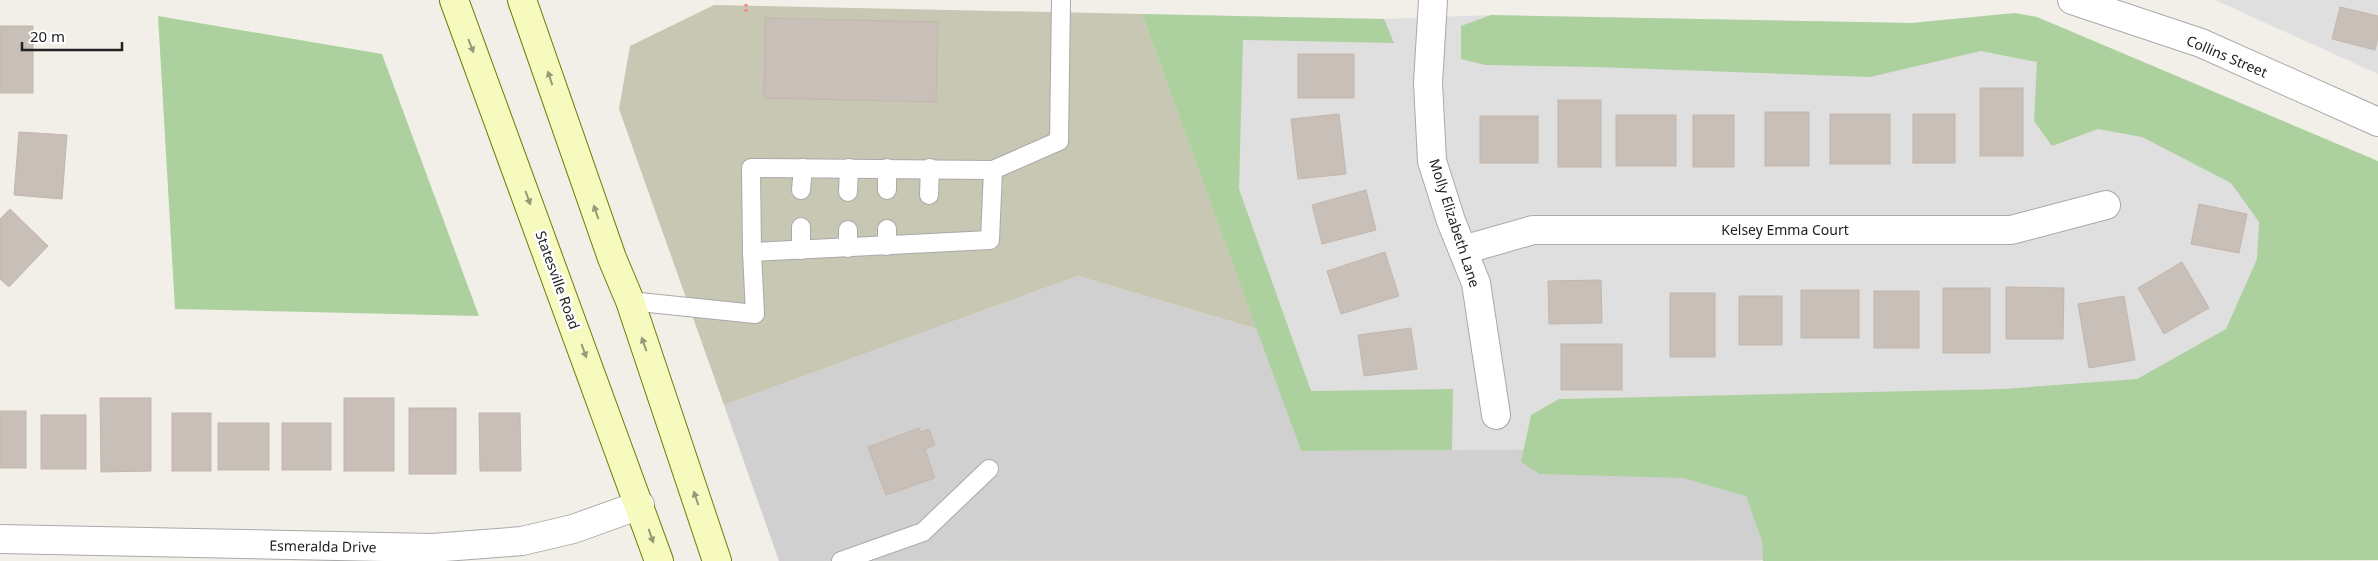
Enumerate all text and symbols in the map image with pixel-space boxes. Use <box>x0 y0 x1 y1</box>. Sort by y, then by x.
scale bar <box>22 20 122 52</box>
text: 20 m <box>30 26 65 46</box>
street label: Collins Street <box>2184 30 2270 82</box>
one-way arrow <box>468 38 475 53</box>
one-way arrow <box>546 70 553 85</box>
street label: Molly Elizabeth Lane <box>1425 156 1485 290</box>
one-way arrow <box>524 191 532 205</box>
one-way arrow <box>592 204 600 219</box>
street label: Kelsey Emma Court <box>1721 220 1849 239</box>
street label: Statesville Road <box>531 228 585 332</box>
one-way arrow <box>640 336 648 351</box>
one-way arrow <box>580 343 588 358</box>
one-way arrow <box>692 490 700 505</box>
one-way arrow <box>647 529 655 544</box>
street label: Esmeralda Drive <box>269 536 377 556</box>

